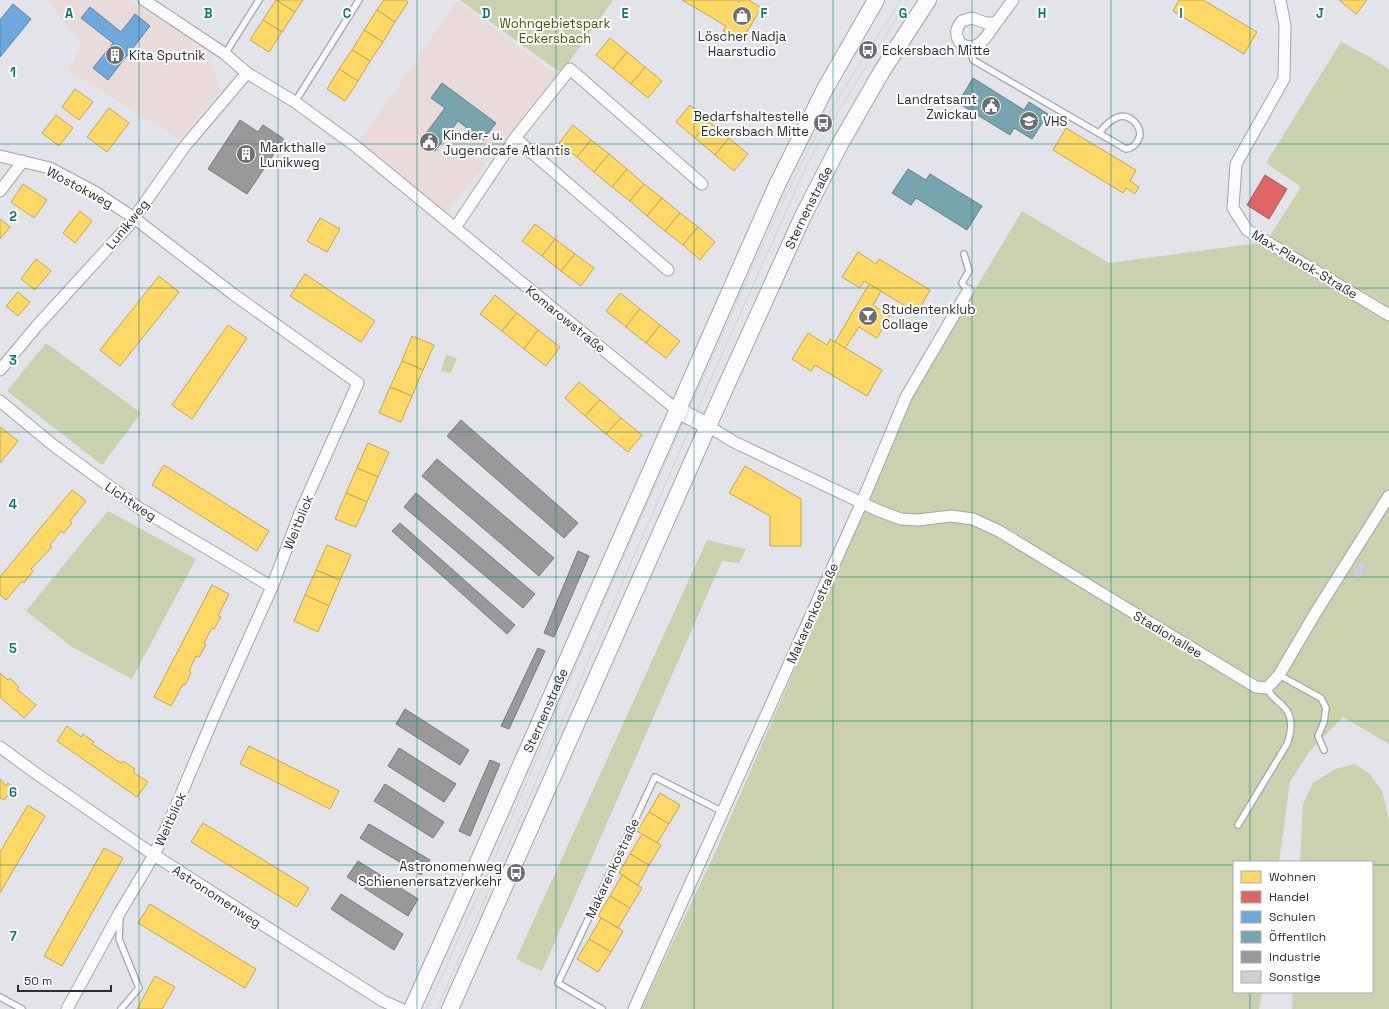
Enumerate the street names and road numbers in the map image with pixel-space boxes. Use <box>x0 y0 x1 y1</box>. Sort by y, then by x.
street label: Wostokweg <box>44 163 116 212</box>
street label: Sternenstraße <box>781 163 836 252</box>
street label: Lunikweg <box>102 196 153 253</box>
street label: Max-Planck-Straße <box>1249 226 1361 303</box>
street label: Komarowstraße <box>522 282 609 357</box>
street label: Lichtweg <box>102 478 160 525</box>
street label: Weitblick <box>280 492 317 552</box>
street label: Makarenkostraße <box>783 560 842 666</box>
street label: Stadionallee <box>1130 607 1206 662</box>
street label: Sternenstraße <box>519 666 572 755</box>
street label: Weitblick <box>151 789 190 849</box>
street label: Makarenkostraße <box>582 815 643 921</box>
street label: Astronomenweg <box>169 861 264 932</box>

